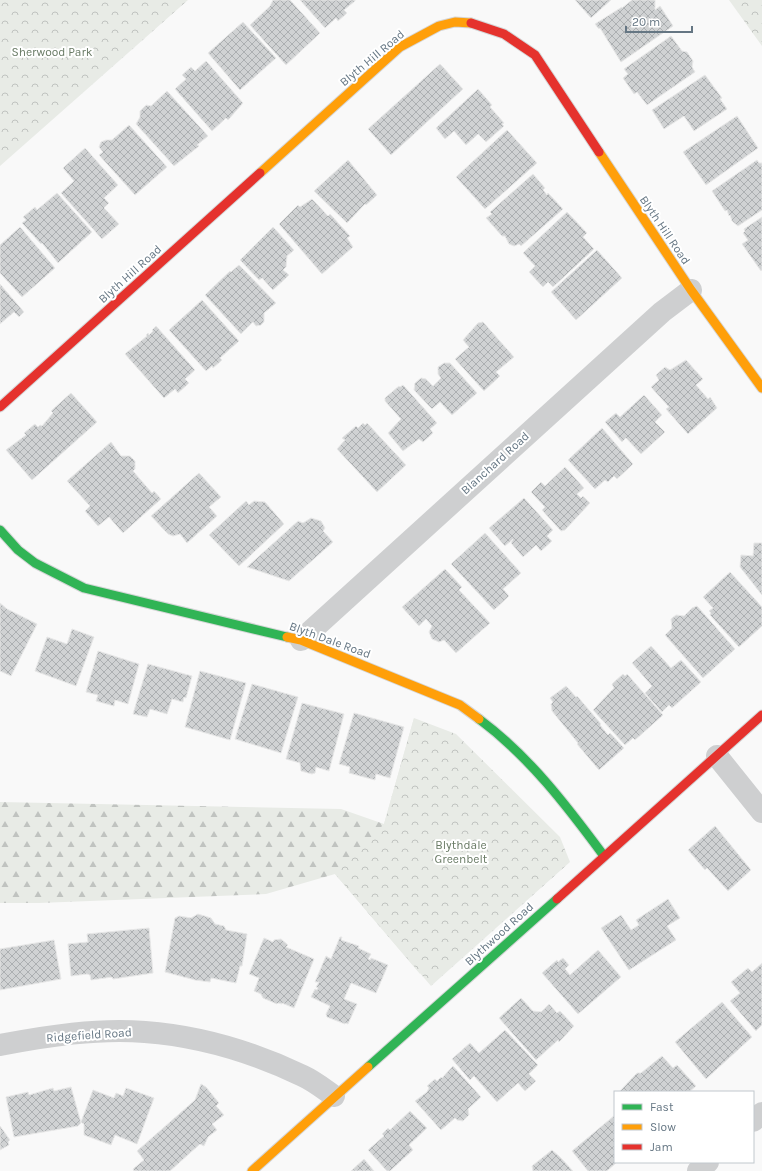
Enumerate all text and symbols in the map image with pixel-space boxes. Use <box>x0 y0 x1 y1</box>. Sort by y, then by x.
scale bar <box>626 8 692 34</box>
text: 20 m <box>632 15 660 29</box>
street label: Blyth Hill Road <box>337 27 407 89</box>
park label: Sherwood Park <box>11 45 93 59</box>
street label: Blyth Hill Road <box>637 193 693 267</box>
street label: Blyth Hill Road <box>96 242 164 306</box>
street label: Blanchard Road <box>458 429 532 497</box>
street label: Blyth Dale Road <box>287 619 373 661</box>
park label: Blythdale Greenbelt <box>435 838 488 866</box>
street label: Blythwood Road <box>462 900 536 968</box>
street label: Ridgefield Road <box>46 1025 132 1045</box>
legend <box>614 1091 754 1163</box>
text: Fast <box>650 1100 674 1114</box>
text: Slow <box>650 1120 676 1134</box>
text: Jam <box>650 1140 673 1154</box>

